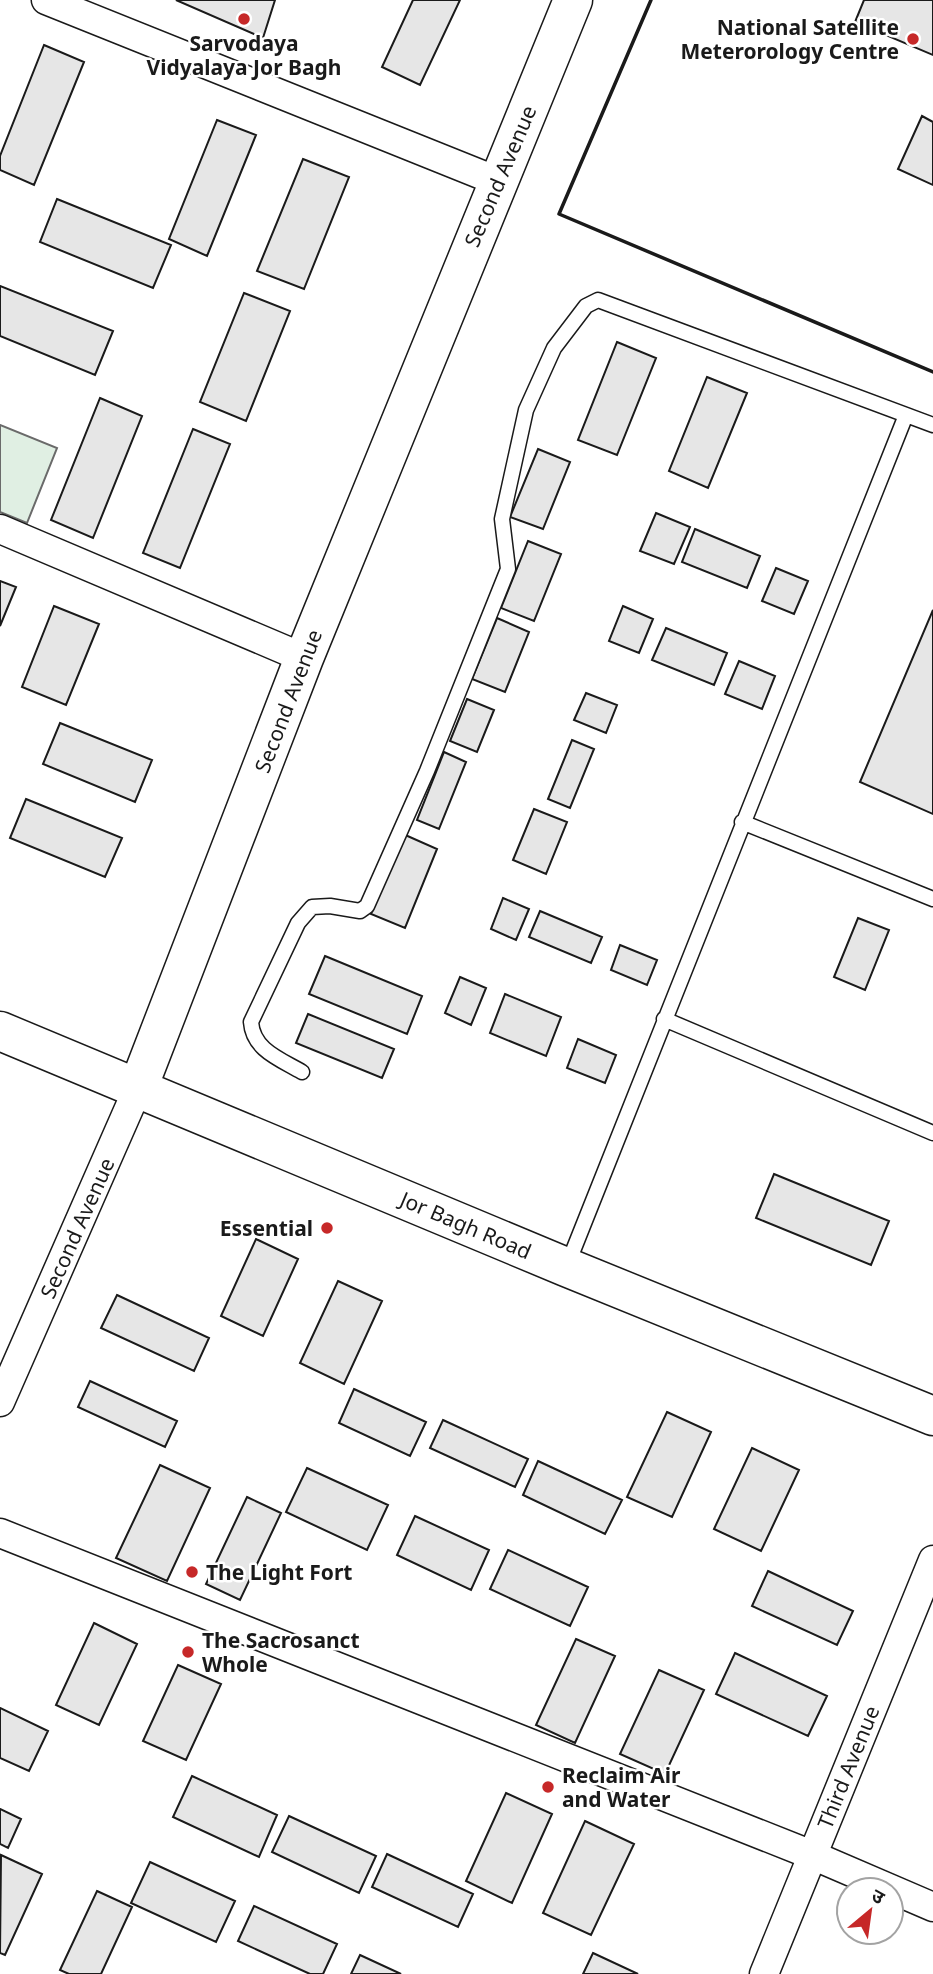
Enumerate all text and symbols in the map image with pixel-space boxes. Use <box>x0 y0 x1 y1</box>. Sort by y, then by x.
marker: Sarvodaya Vidyalaya Jor Bagh <box>236 11 252 27</box>
place label: National Satellite Meterorology Centre <box>680 13 899 65</box>
place label: Sarvodaya Vidyalaya Jor Bagh <box>146 29 342 81</box>
marker: National Satellite Meterorology Centre <box>905 31 921 47</box>
street label: Second Avenue <box>458 101 542 251</box>
street label: Second Avenue <box>248 625 328 777</box>
street label: Second Avenue <box>33 1153 121 1303</box>
street label: Jor Bagh Road <box>394 1184 536 1265</box>
place label: Essential <box>220 1214 313 1242</box>
marker: Essential <box>319 1220 335 1236</box>
place label: The Light Fort <box>206 1558 352 1586</box>
marker: The Light Fort <box>184 1564 200 1580</box>
place label: The Sacrosanct Whole <box>202 1626 360 1678</box>
marker: The Sacrosanct Whole <box>180 1644 196 1660</box>
street label: Third Avenue <box>811 1701 885 1833</box>
place label: Reclaim Air and Water <box>562 1761 681 1813</box>
marker: Reclaim Air and Water <box>540 1779 556 1795</box>
north arrow <box>835 1876 905 1946</box>
text: उ <box>867 1882 890 1911</box>

